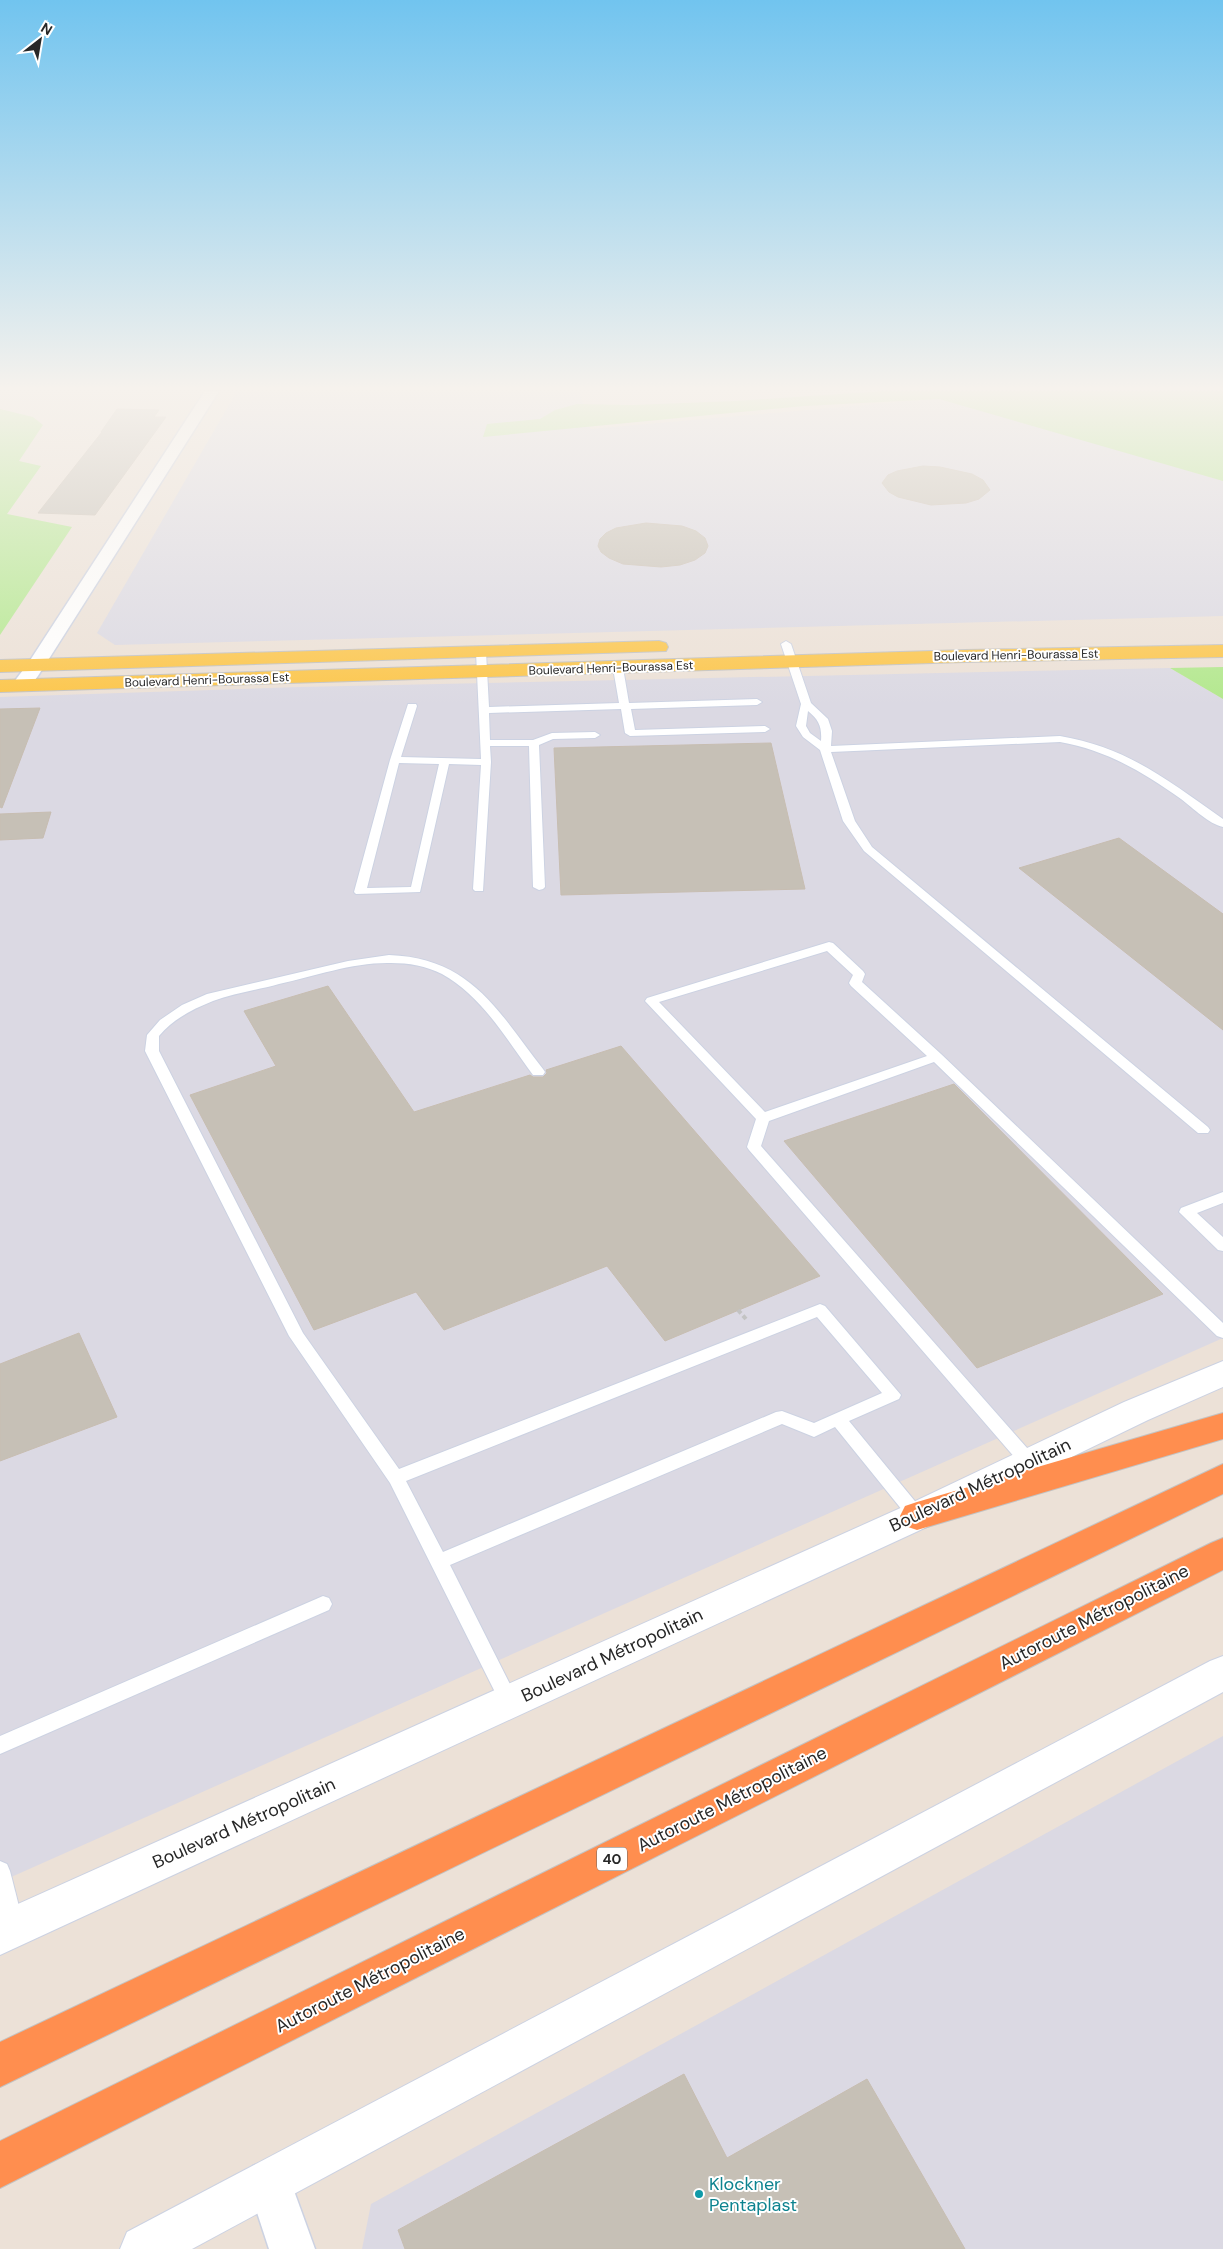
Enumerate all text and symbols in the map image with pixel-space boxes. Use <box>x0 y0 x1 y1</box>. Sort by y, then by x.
north arrow <box>15 15 65 65</box>
text: N <box>38 19 56 39</box>
street label: Boulevard Henri-Bourassa Est <box>933 646 1099 664</box>
street label: Boulevard Henri-Bourassa Est <box>528 657 694 679</box>
street label: Boulevard Henri-Bourassa Est <box>124 669 290 691</box>
street label: Boulevard Métropolitain <box>885 1432 1075 1538</box>
street label: Autoroute Métropolitaine <box>995 1559 1193 1675</box>
street label: Boulevard Métropolitain <box>517 1602 707 1708</box>
street label: Autoroute Métropolitaine <box>633 1741 831 1857</box>
street label: Boulevard Métropolitain <box>149 1772 339 1874</box>
road number: 40 <box>597 1848 627 1870</box>
street label: Autoroute Métropolitaine <box>271 1922 469 2038</box>
place label: Klockner Pentaplast <box>709 2172 797 2217</box>
marker: Klockner Pentaplast <box>693 2188 705 2200</box>

